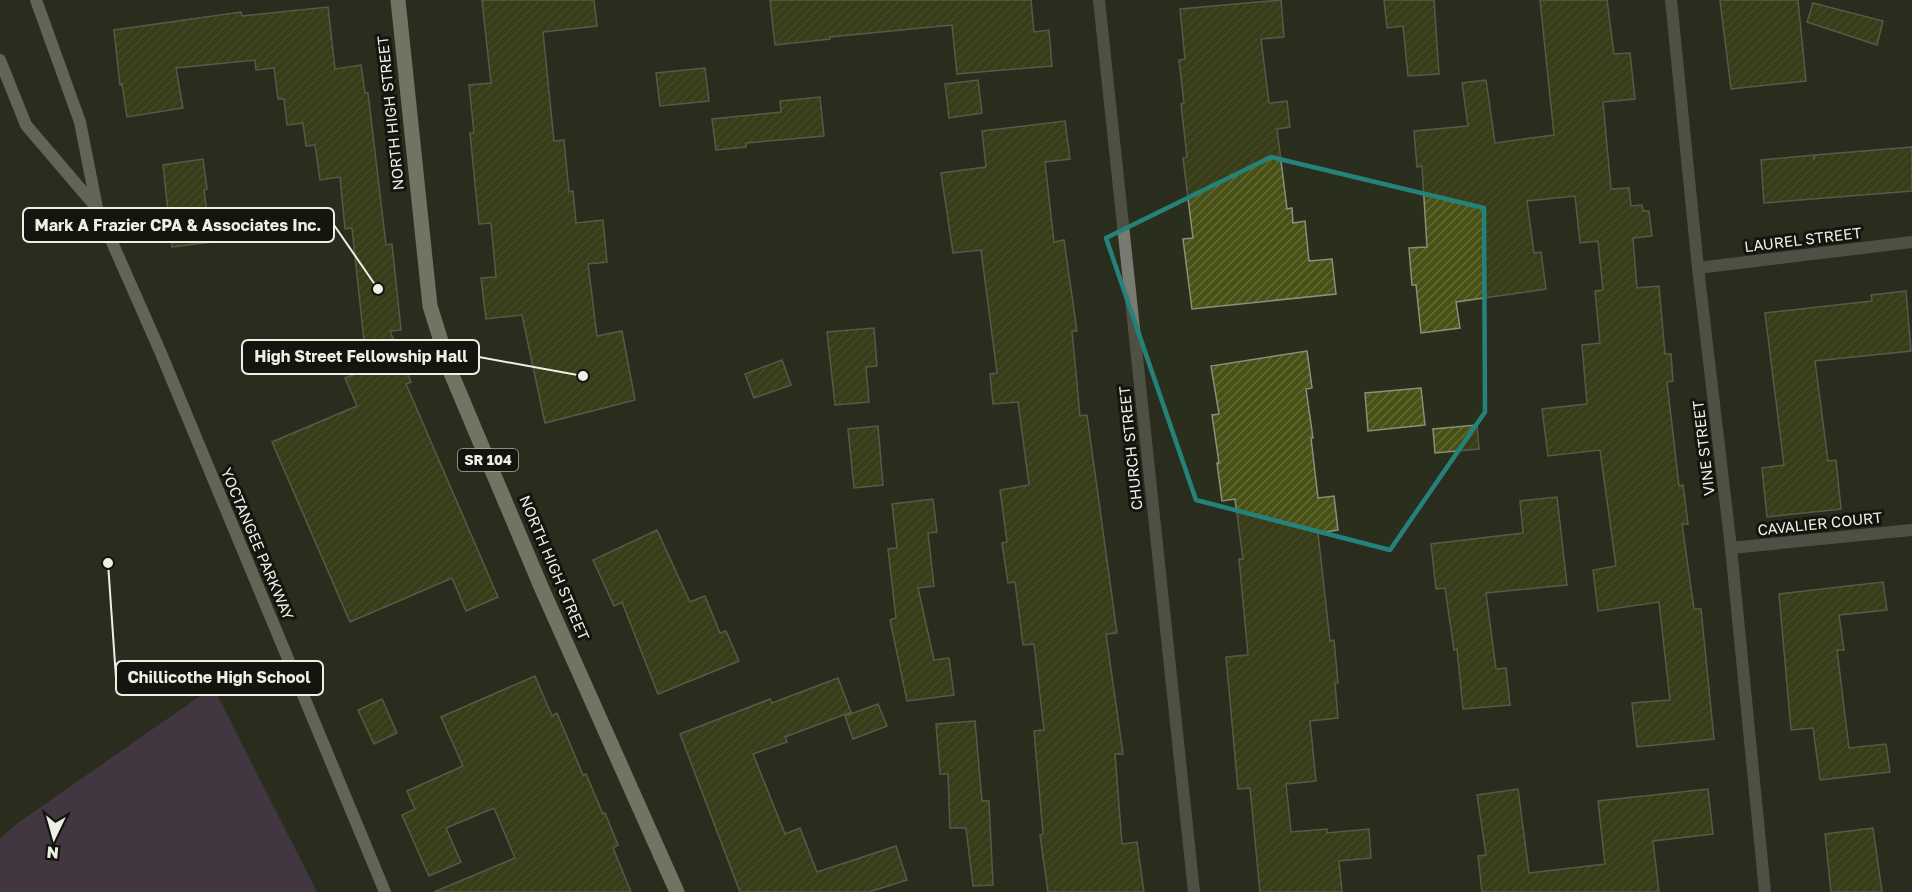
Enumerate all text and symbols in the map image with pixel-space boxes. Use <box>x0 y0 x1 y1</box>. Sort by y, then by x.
street label: NORTH HIGH STREET <box>373 35 407 191</box>
callout: Mark A Frazier CPA & Associates Inc. <box>23 208 334 242</box>
text: Mark A Frazier CPA & Associates Inc. <box>35 215 321 235</box>
street label: LAUREL STREET <box>1743 223 1862 255</box>
callout: High Street Fellowship Hall <box>242 340 479 374</box>
text: High Street Fellowship Hall <box>254 346 468 366</box>
street label: CHURCH STREET <box>1115 385 1145 511</box>
street label: VINE STREET <box>1688 399 1718 497</box>
road number: SR 104 <box>458 449 518 471</box>
street label: YOCTANGEE PARKWAY <box>218 465 298 623</box>
street label: NORTH HIGH STREET <box>516 493 594 643</box>
street label: CAVALIER COURT <box>1757 508 1883 539</box>
callout: Chillicothe High School <box>116 661 323 695</box>
text: Chillicothe High School <box>128 667 311 687</box>
north arrow <box>24 808 84 868</box>
text: N <box>46 842 60 863</box>

